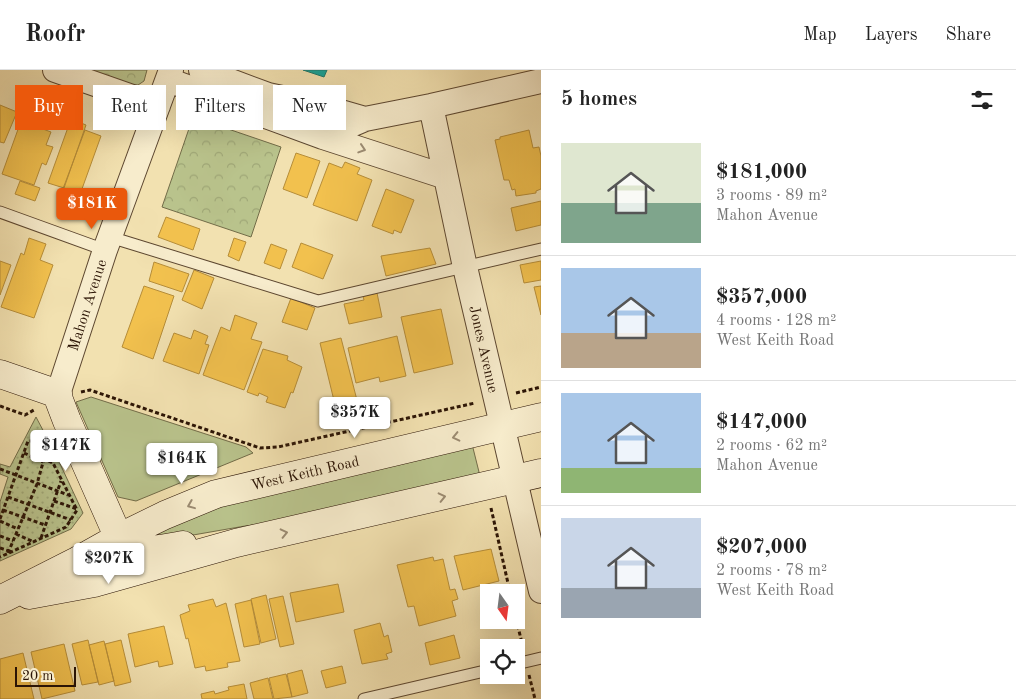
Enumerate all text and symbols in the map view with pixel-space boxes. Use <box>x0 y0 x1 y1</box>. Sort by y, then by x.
text: Roofr <box>25 23 86 47</box>
text: Map <box>803 26 837 44</box>
text: Layers <box>865 26 917 44</box>
text: Share <box>945 26 991 44</box>
chip: Buy <box>15 85 83 130</box>
chip: Rent <box>93 85 166 130</box>
chip: Filters <box>176 85 263 130</box>
chip: New <box>273 85 346 130</box>
icon: filters <box>968 86 996 114</box>
text: 5 homes <box>561 89 637 110</box>
one-way arrow <box>357 144 366 154</box>
text: $181,000 <box>716 162 807 183</box>
icon: home <box>601 163 661 223</box>
pin: $181K <box>57 188 127 230</box>
text: 3 rooms · 89 m² <box>716 188 827 204</box>
text: $181K <box>67 196 117 212</box>
text: Mahon Avenue <box>716 208 818 224</box>
street label: Mahon Avenue <box>67 258 110 353</box>
text: $357,000 <box>716 287 807 308</box>
icon: home <box>601 288 661 348</box>
street label: Jones Avenue <box>465 304 500 394</box>
text: 4 rooms · 128 m² <box>716 313 836 329</box>
text: West Keith Road <box>716 333 834 349</box>
pin: $357K <box>320 396 390 439</box>
text: $357K <box>330 405 380 421</box>
text: $147,000 <box>716 412 807 433</box>
icon: home <box>601 413 661 473</box>
pin: $147K <box>31 430 101 472</box>
one-way arrow <box>451 431 460 442</box>
text: $147K <box>41 438 91 454</box>
text: 2 rooms · 62 m² <box>716 438 827 454</box>
pin: $164K <box>147 442 217 485</box>
text: $164K <box>157 451 207 467</box>
street label: West Keith Road <box>250 455 361 494</box>
text: Mahon Avenue <box>716 458 818 474</box>
one-way arrow <box>438 492 447 503</box>
one-way arrow <box>187 499 195 509</box>
one-way arrow <box>279 528 288 539</box>
text: $207,000 <box>716 537 807 558</box>
icon: home <box>601 538 661 598</box>
pin: $207K <box>74 542 144 585</box>
text: $207K <box>84 551 134 567</box>
text: 2 rooms · 78 m² <box>716 563 827 579</box>
text: West Keith Road <box>716 583 834 599</box>
north arrow <box>480 584 525 629</box>
map controls <box>480 584 525 684</box>
button: locate <box>480 639 525 684</box>
scale bar <box>15 664 76 687</box>
text: 20 m <box>22 669 53 683</box>

